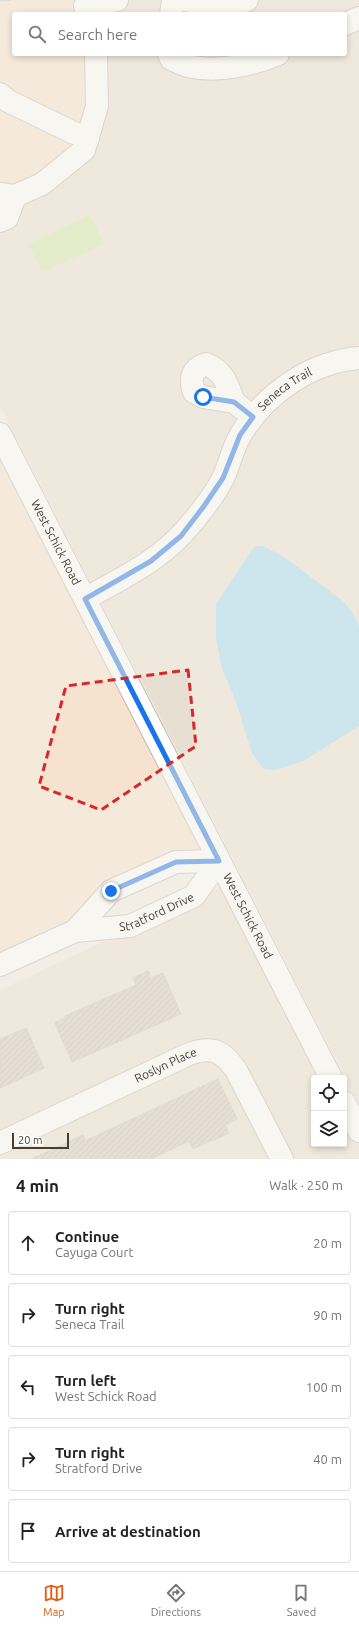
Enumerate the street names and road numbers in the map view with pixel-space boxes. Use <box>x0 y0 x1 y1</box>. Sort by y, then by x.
street label: Seneca Trail <box>255 365 314 413</box>
street label: West Schick Road <box>29 498 83 587</box>
street label: West Schick Road <box>221 871 275 961</box>
street label: Stratford Drive <box>118 890 196 933</box>
street label: Roslyn Place <box>132 1045 198 1085</box>

